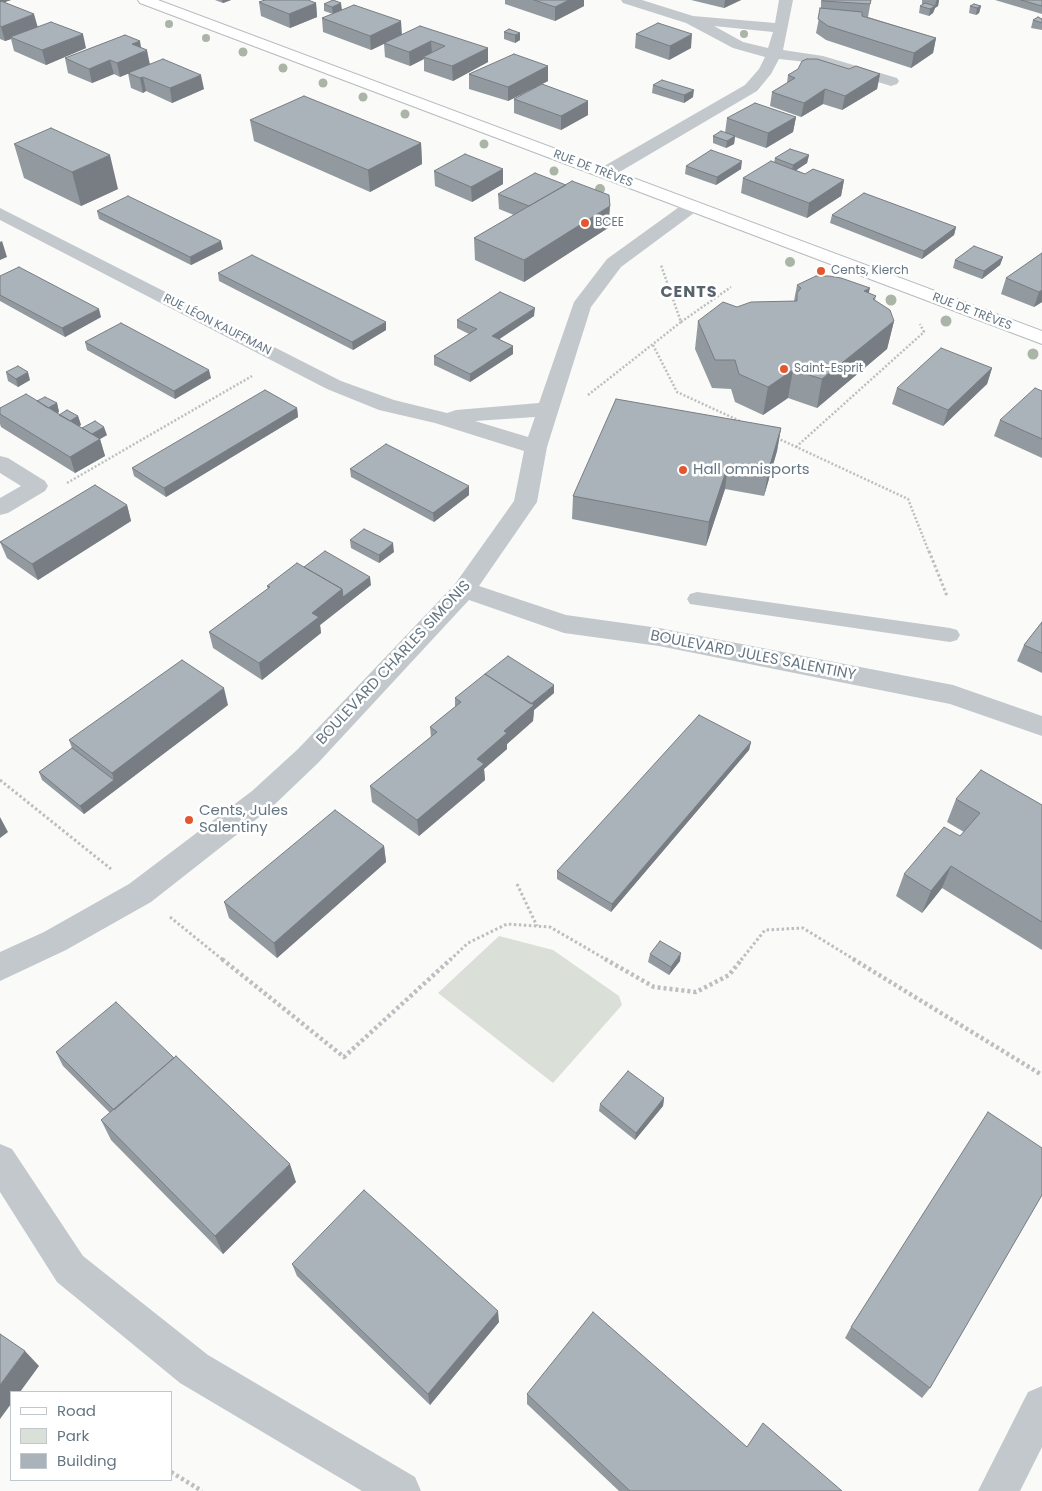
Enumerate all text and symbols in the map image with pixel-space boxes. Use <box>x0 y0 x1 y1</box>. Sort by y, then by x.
street label: RUE DE TRÈVES <box>551 147 635 191</box>
place label: BCEE <box>595 216 624 230</box>
marker: BCEE <box>579 217 591 229</box>
place label: Cents, Kierch <box>831 264 909 278</box>
marker: Cents, Kierch <box>815 265 827 277</box>
district label: CENTS <box>660 283 718 303</box>
street label: RUE DE TRÈVES <box>930 290 1014 334</box>
street label: RUE LÉON KAUFFMAN <box>160 291 274 359</box>
place label: Saint-Esprit <box>794 362 863 376</box>
marker: Saint-Esprit <box>778 363 790 375</box>
place label: Hall omnisports <box>693 461 810 479</box>
marker: Hall omnisports <box>677 464 689 476</box>
street label: BOULEVARD CHARLES SIMONIS <box>313 577 475 749</box>
street label: BOULEVARD JULES SALENTINY <box>649 627 857 685</box>
place label: Cents, Jules Salentiny <box>199 802 288 837</box>
marker: Cents, Jules Salentiny <box>183 814 195 826</box>
legend <box>10 1391 172 1481</box>
text: Road <box>57 1400 96 1421</box>
text: Park <box>57 1425 89 1446</box>
text: Building <box>57 1450 117 1471</box>

